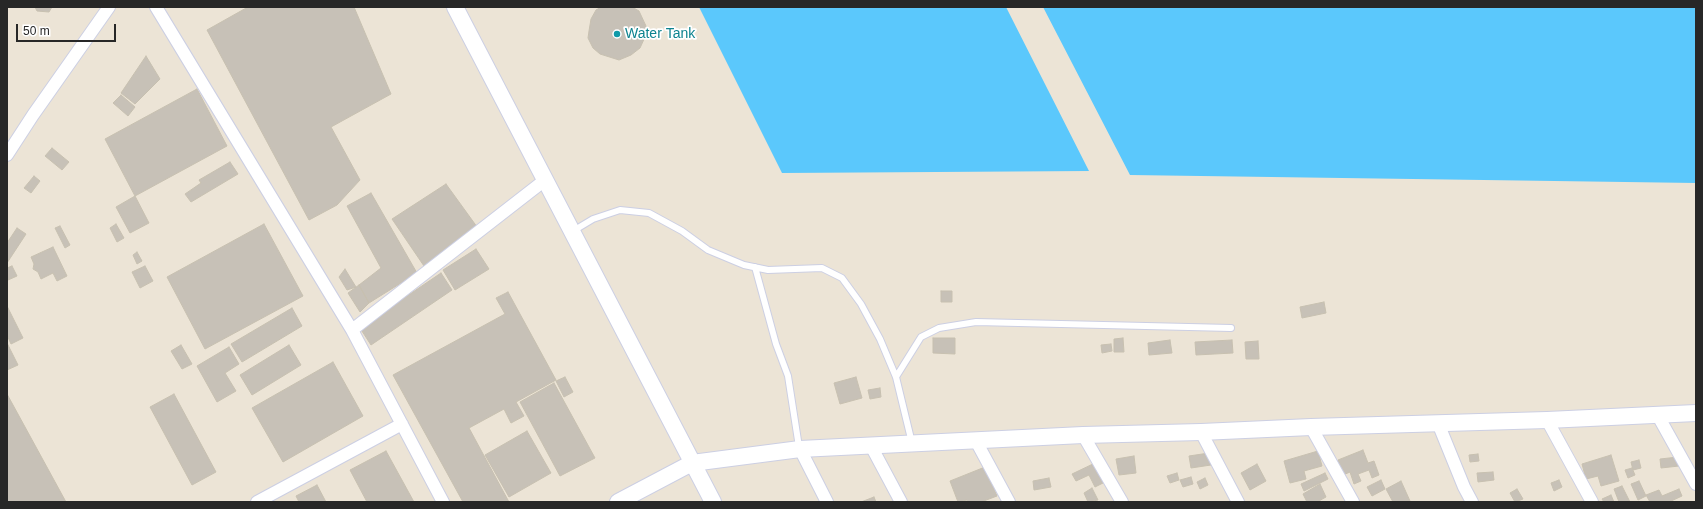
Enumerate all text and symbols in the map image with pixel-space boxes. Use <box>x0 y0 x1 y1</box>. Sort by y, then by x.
scale bar <box>18 16 118 42</box>
text: 50 m <box>23 24 50 38</box>
place label: Water Tank <box>625 26 695 42</box>
marker: Water Tank <box>612 29 622 39</box>

